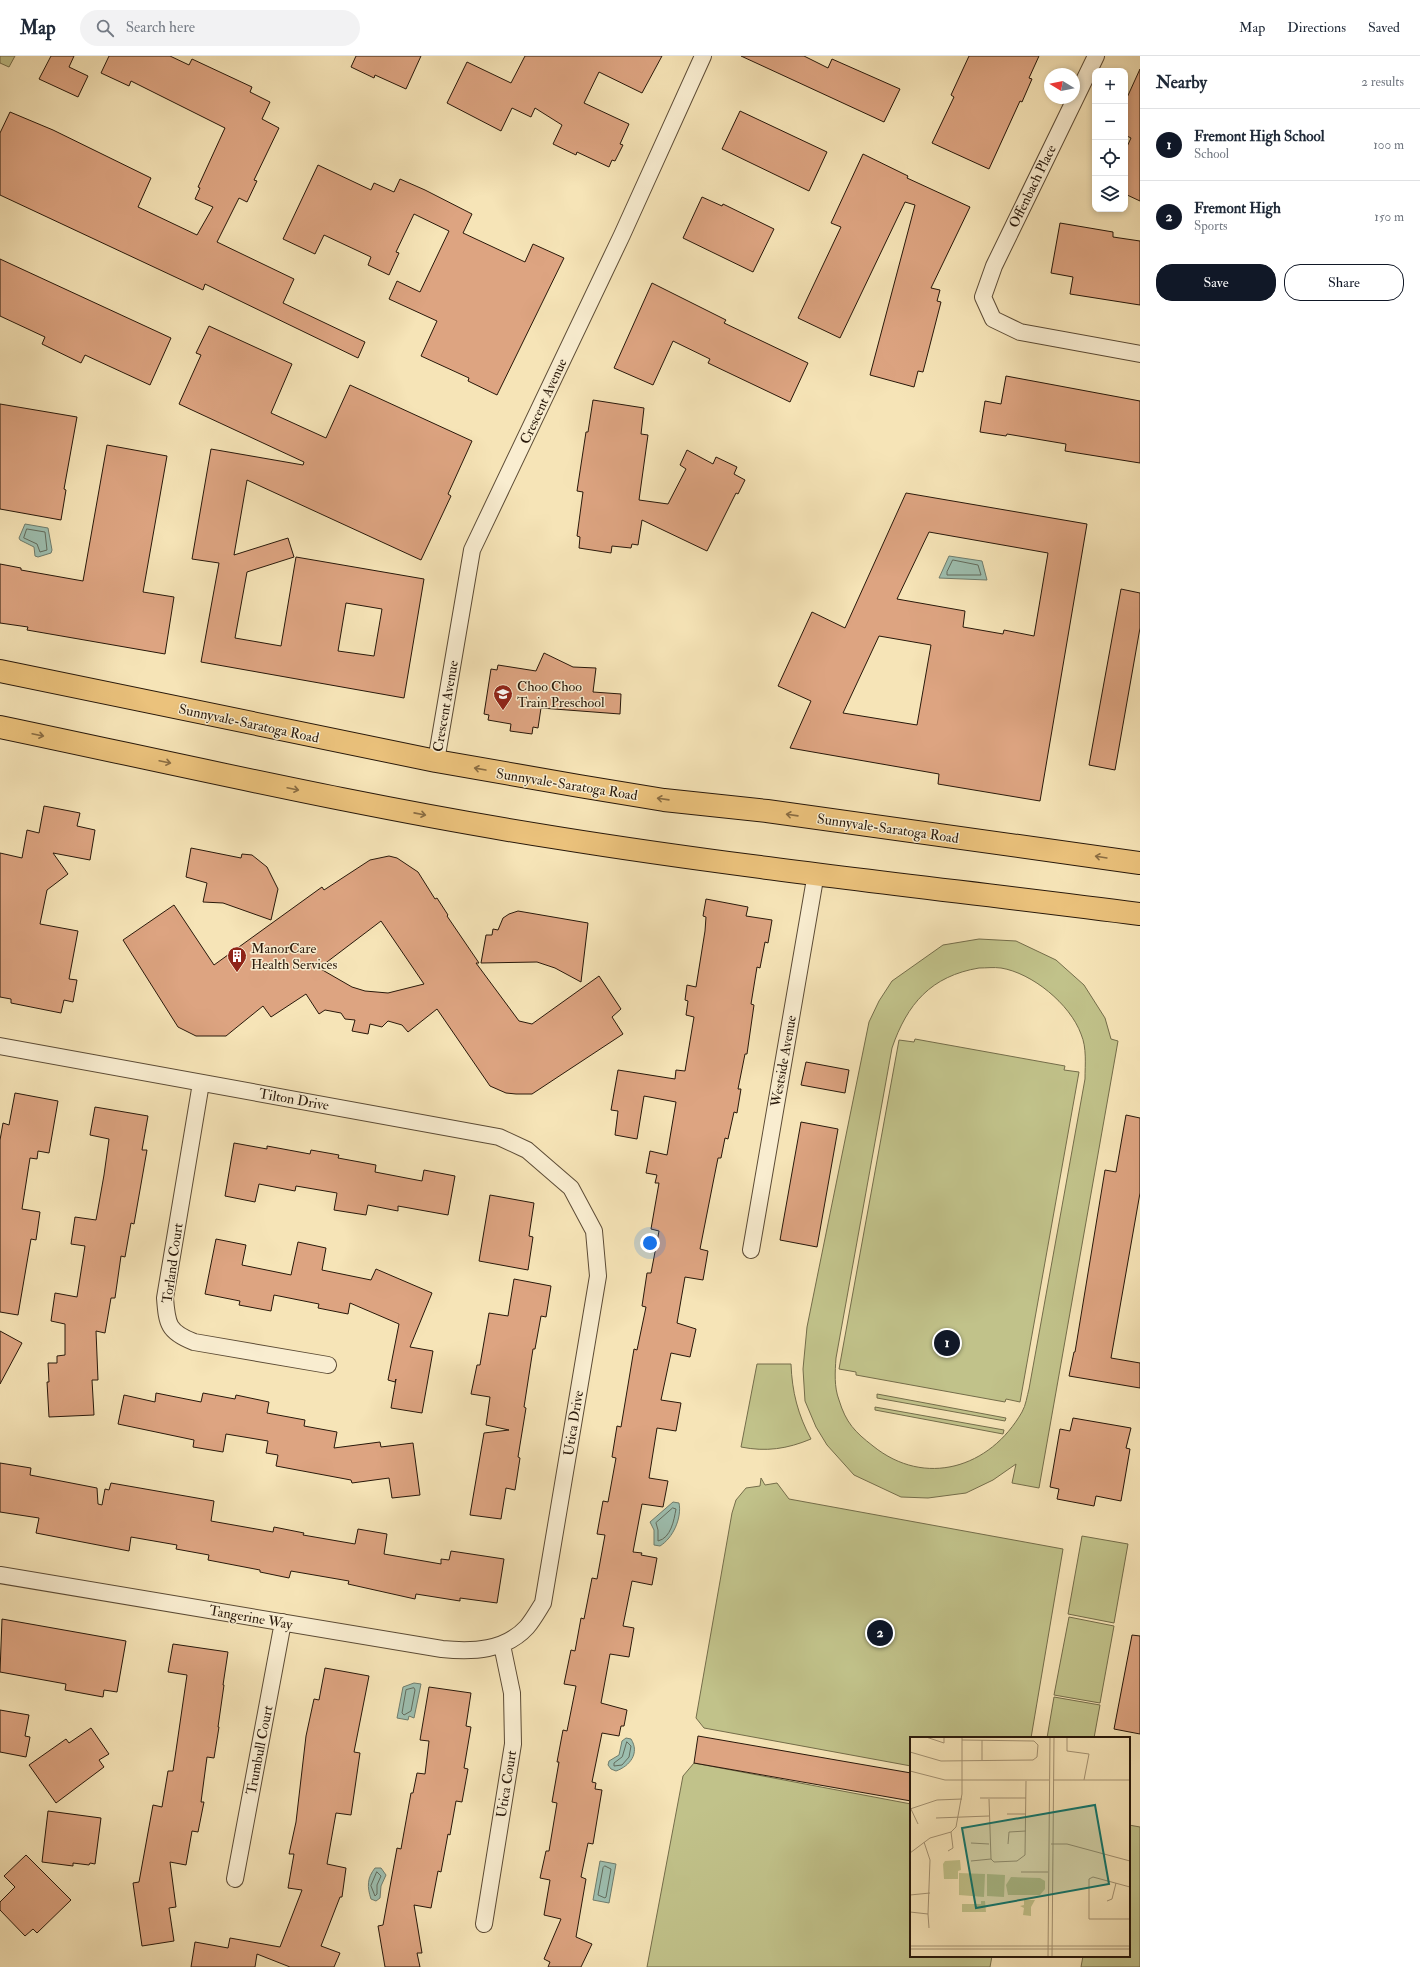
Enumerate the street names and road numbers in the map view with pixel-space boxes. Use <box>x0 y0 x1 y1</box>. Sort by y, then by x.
street label: Offenbach Place <box>1005 142 1060 230</box>
street label: Crescent Avenue <box>516 356 571 447</box>
street label: Crescent Avenue <box>429 659 462 753</box>
street label: Sunnyvale-Saratoga Road <box>177 700 321 748</box>
street label: Sunnyvale-Saratoga Road <box>495 765 639 805</box>
street label: Sunnyvale-Saratoga Road <box>816 810 960 848</box>
street label: Westside Avenue <box>767 1014 800 1109</box>
street label: Tilton Drive <box>258 1085 330 1114</box>
street label: Torland Court <box>158 1221 187 1304</box>
street label: Utica Drive <box>560 1389 587 1457</box>
street label: Tangerine Way <box>208 1602 295 1634</box>
street label: Trumbull Court <box>243 1704 277 1796</box>
street label: Utica Court <box>493 1749 520 1819</box>

